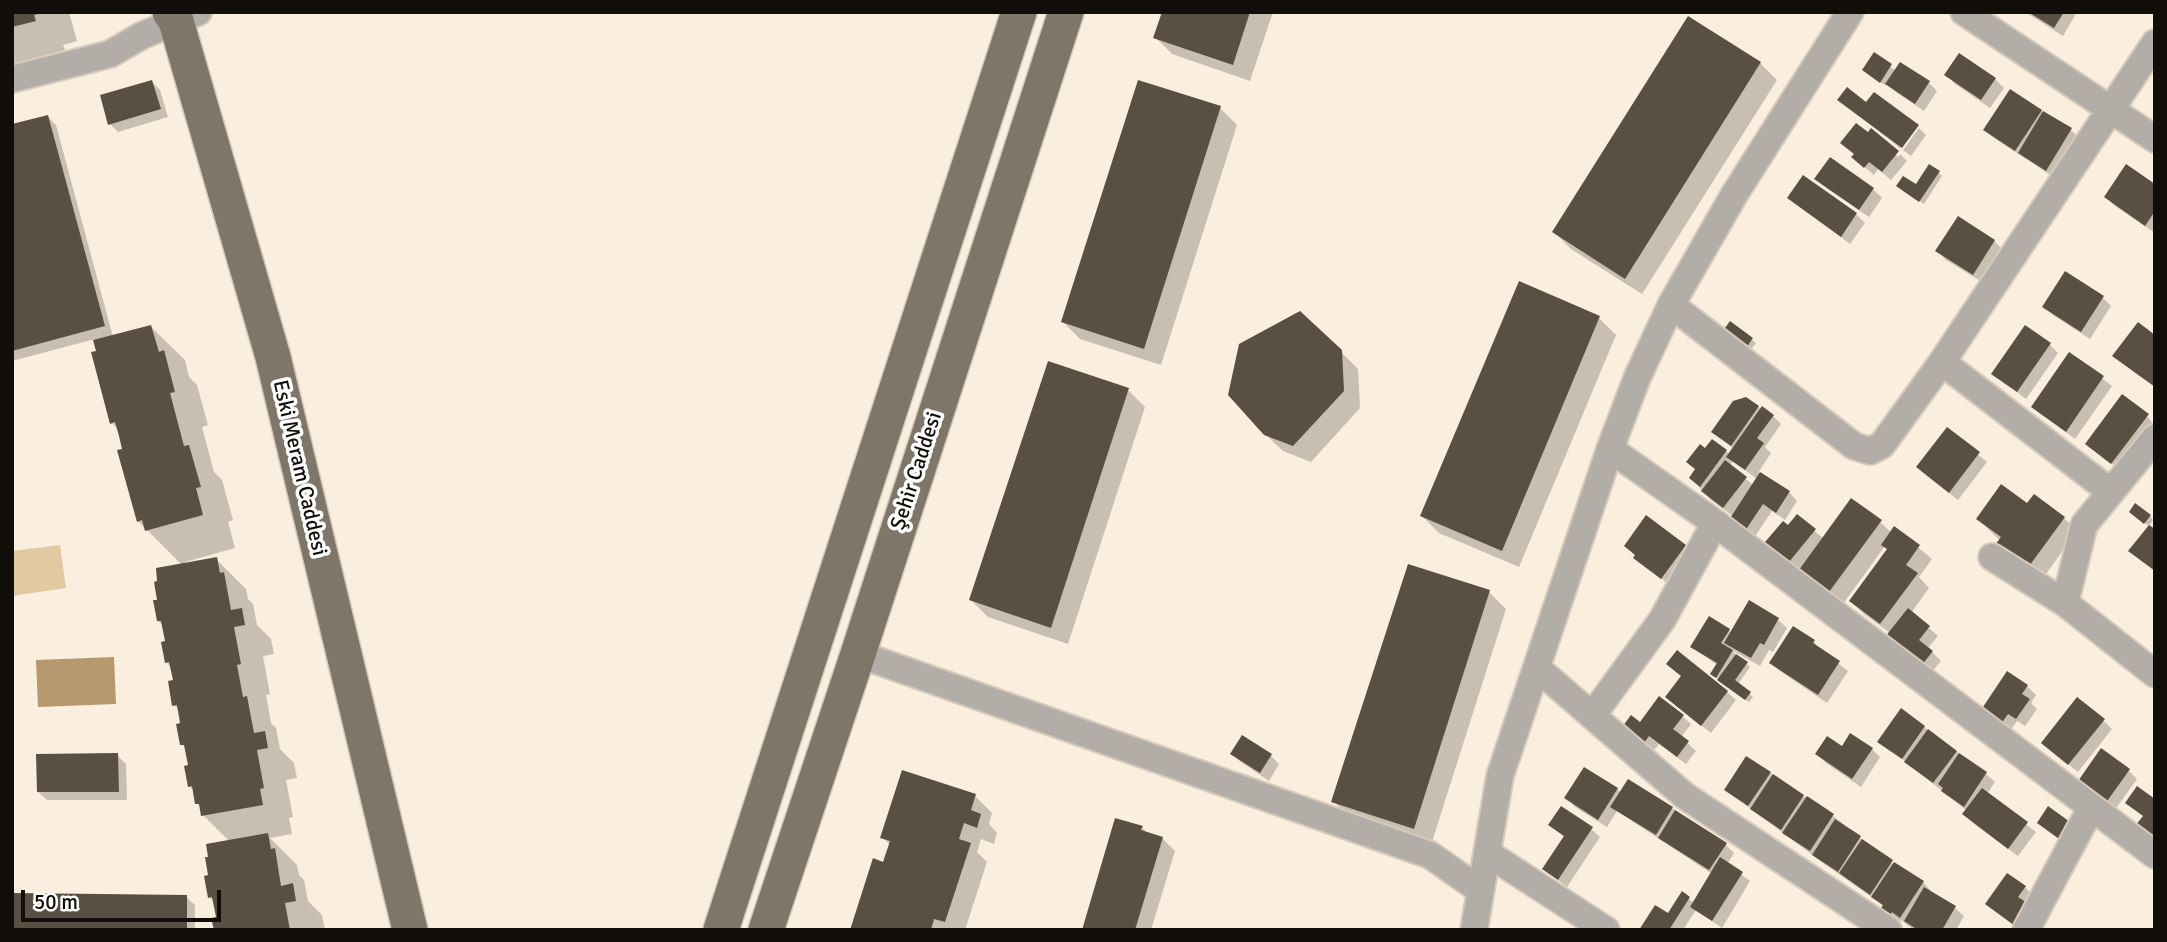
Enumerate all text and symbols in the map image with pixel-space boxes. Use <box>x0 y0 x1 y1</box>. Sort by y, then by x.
street label: Eski Meram Caddesi <box>267 378 331 558</box>
street label: Şehir Caddesi <box>886 409 948 533</box>
scale bar <box>24 876 224 920</box>
text: 50 m <box>34 889 78 915</box>

